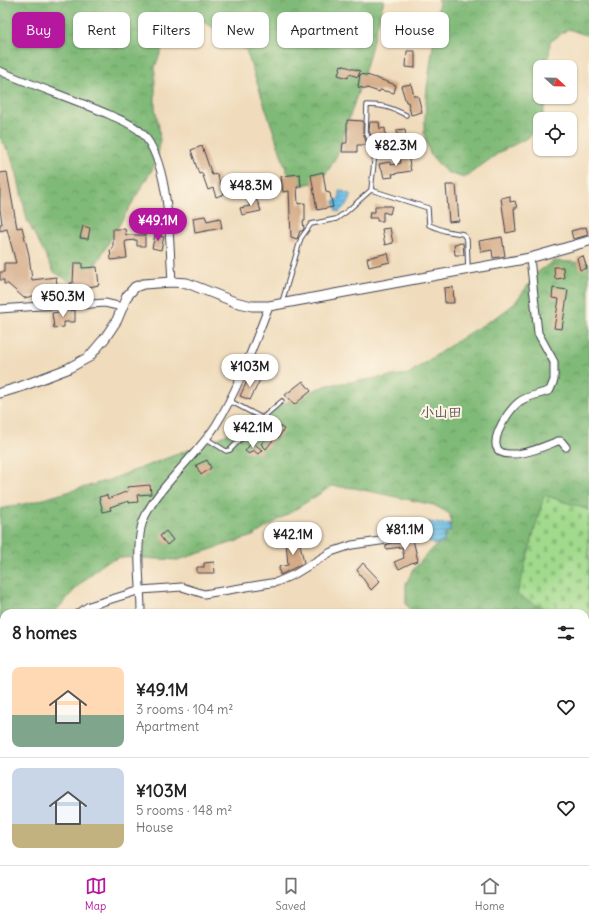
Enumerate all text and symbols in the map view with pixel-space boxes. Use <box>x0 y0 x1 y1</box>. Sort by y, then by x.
chip: Buy <box>12 12 65 48</box>
chip: Rent <box>73 12 130 48</box>
chip: Filters <box>138 12 204 48</box>
chip: New <box>212 12 269 48</box>
chip: Apartment <box>277 12 373 48</box>
chip: House <box>381 12 449 48</box>
north arrow <box>533 60 577 104</box>
map controls <box>533 60 577 156</box>
button: locate <box>533 112 577 156</box>
pin: ¥82.3M <box>363 133 429 167</box>
text: ¥82.3M <box>375 137 417 154</box>
pin: ¥48.3M <box>218 173 284 207</box>
text: ¥48.3M <box>229 177 273 194</box>
pin: ¥49.1M <box>125 208 191 242</box>
text: ¥49.1M <box>138 212 178 229</box>
pin: ¥50.3M <box>30 284 96 318</box>
text: ¥50.3M <box>41 288 85 305</box>
pin: ¥103M <box>222 354 278 388</box>
text: ¥103M <box>230 358 270 375</box>
district label: 小山田 <box>420 403 462 421</box>
pin: ¥42.1M <box>220 415 286 449</box>
text: ¥42.1M <box>233 419 273 436</box>
pin: ¥81.1M <box>372 517 438 551</box>
text: ¥81.1M <box>386 521 424 538</box>
pin: ¥42.1M <box>260 522 326 556</box>
text: ¥42.1M <box>273 526 313 543</box>
text: 8 homes <box>12 622 77 644</box>
icon: filters <box>555 622 577 644</box>
text: ¥49.1M <box>136 679 189 701</box>
icon: home <box>44 683 92 731</box>
icon: heart <box>555 696 577 718</box>
text: 3 rooms · 104 m² <box>136 701 233 718</box>
text: Apartment <box>136 718 199 735</box>
text: ¥103M <box>136 780 187 802</box>
icon: home <box>44 784 92 832</box>
icon: heart <box>555 797 577 819</box>
text: 5 rooms · 148 m² <box>136 802 232 819</box>
text: House <box>136 819 173 836</box>
tab: Map <box>85 875 107 913</box>
tab: Saved <box>276 875 306 913</box>
tab: Home <box>475 875 504 913</box>

